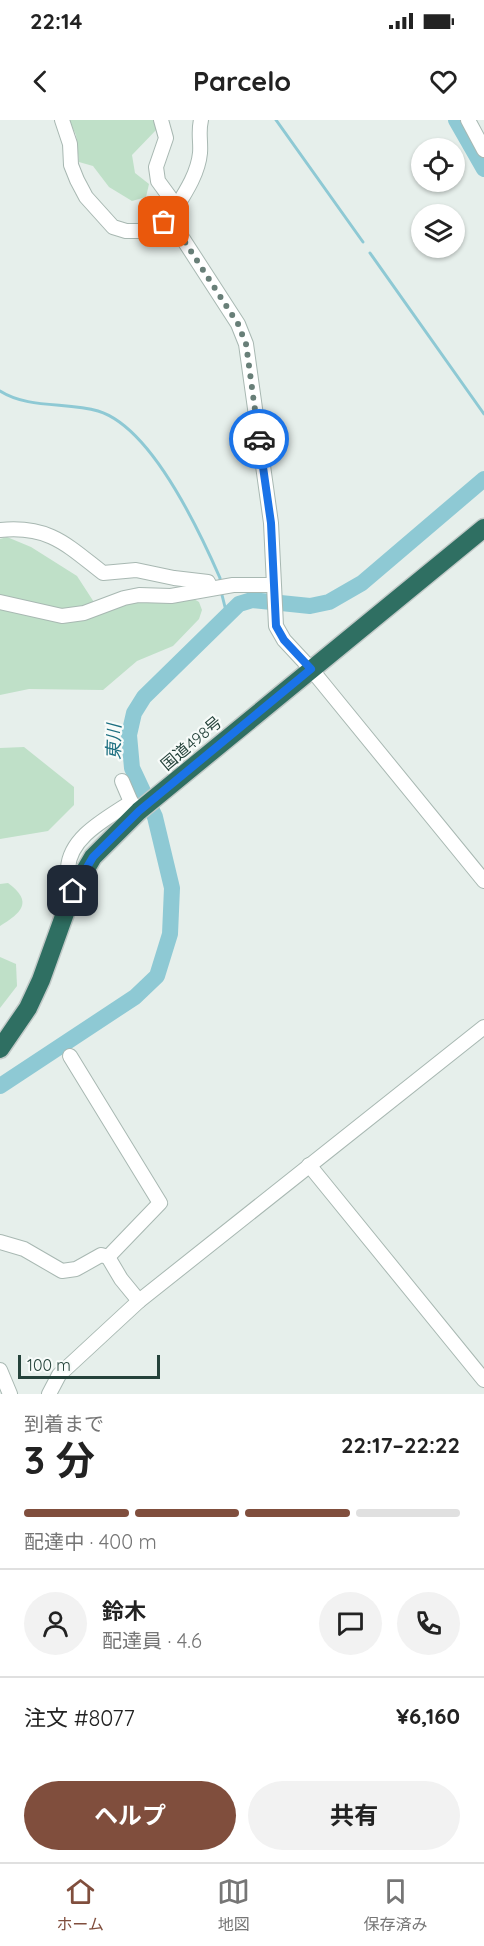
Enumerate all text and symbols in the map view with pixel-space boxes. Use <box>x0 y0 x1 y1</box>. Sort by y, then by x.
text: 22:14 <box>30 7 83 35</box>
text: Parcelo <box>193 64 291 98</box>
icon: back <box>24 65 57 98</box>
icon: heart <box>427 65 460 98</box>
map controls <box>411 138 465 258</box>
button: locate <box>411 138 465 192</box>
pin <box>138 196 189 247</box>
button: layers <box>411 204 465 258</box>
icon: bag <box>147 205 180 238</box>
courier <box>229 409 289 469</box>
icon: car <box>243 423 276 456</box>
street label: 国道498号 <box>156 712 226 774</box>
water label: 東川 <box>102 722 125 760</box>
pin <box>47 865 98 916</box>
icon: home <box>56 874 89 907</box>
scale bar <box>18 1352 160 1380</box>
text: 100 m <box>27 1355 71 1375</box>
text: 到着まで <box>24 1411 104 1436</box>
text: 22:17–22:22 <box>341 1431 460 1459</box>
text: 3 分 <box>24 1435 95 1484</box>
text: 配達中 · 400 m <box>24 1529 157 1554</box>
button: person <box>24 1592 87 1655</box>
button: chat <box>319 1592 382 1655</box>
button: phone <box>397 1592 460 1655</box>
text: 鈴木 <box>102 1597 146 1625</box>
text: 配達員 · 4.6 <box>102 1628 202 1653</box>
text: ¥6,160 <box>396 1702 460 1730</box>
text: 注文 #8077 <box>24 1704 135 1732</box>
button: ヘルプ <box>24 1781 236 1850</box>
button: 共有 <box>248 1781 460 1850</box>
tab: ホーム <box>57 1875 104 1935</box>
tab: 地図 <box>217 1875 250 1935</box>
tab: 保存済み <box>363 1875 427 1935</box>

